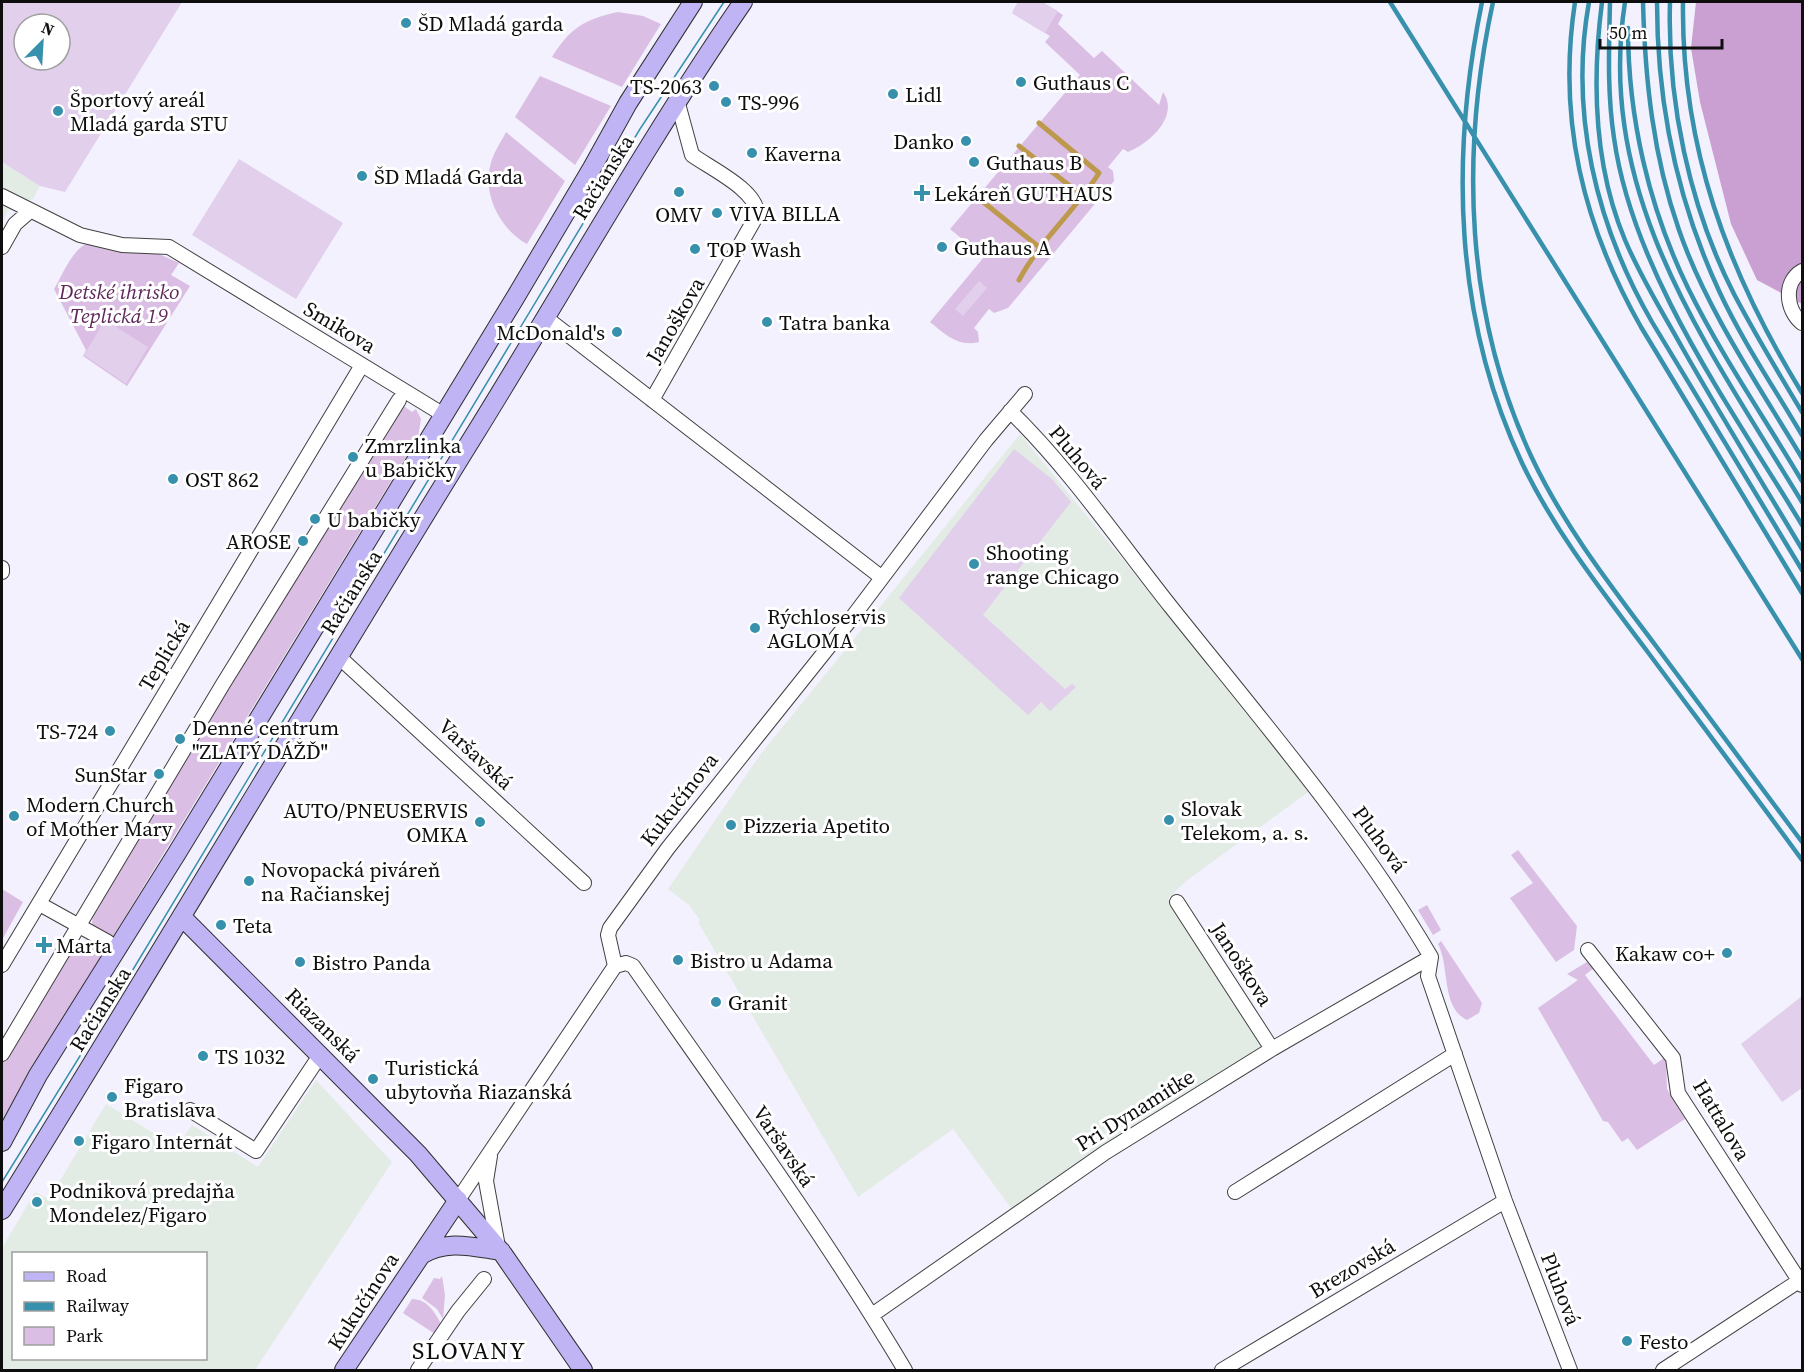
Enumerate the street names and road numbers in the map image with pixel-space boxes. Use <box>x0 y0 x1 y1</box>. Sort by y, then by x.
street label: Račianska <box>565 129 641 225</box>
street label: Janoškova <box>638 272 711 369</box>
street label: Smikova <box>298 294 382 360</box>
street label: Pluhová <box>1043 419 1114 496</box>
street label: Račianska <box>313 544 389 640</box>
street label: Teplická <box>131 614 197 696</box>
street label: Varšavská <box>432 712 520 796</box>
street label: Kukučínova <box>633 746 725 852</box>
street label: Pluhová <box>1346 800 1414 878</box>
street label: Janoškova <box>1204 916 1280 1012</box>
street label: Račianska <box>62 961 138 1057</box>
street label: Riazanská <box>279 981 367 1069</box>
street label: Pri Dynamitke <box>1070 1062 1200 1158</box>
street label: Hattalova <box>1686 1074 1758 1166</box>
street label: Varšavská <box>746 1100 822 1193</box>
street label: Brezovská <box>1304 1231 1401 1305</box>
street label: Kukučínova <box>321 1246 406 1355</box>
street label: Pluhová <box>1534 1248 1588 1330</box>

